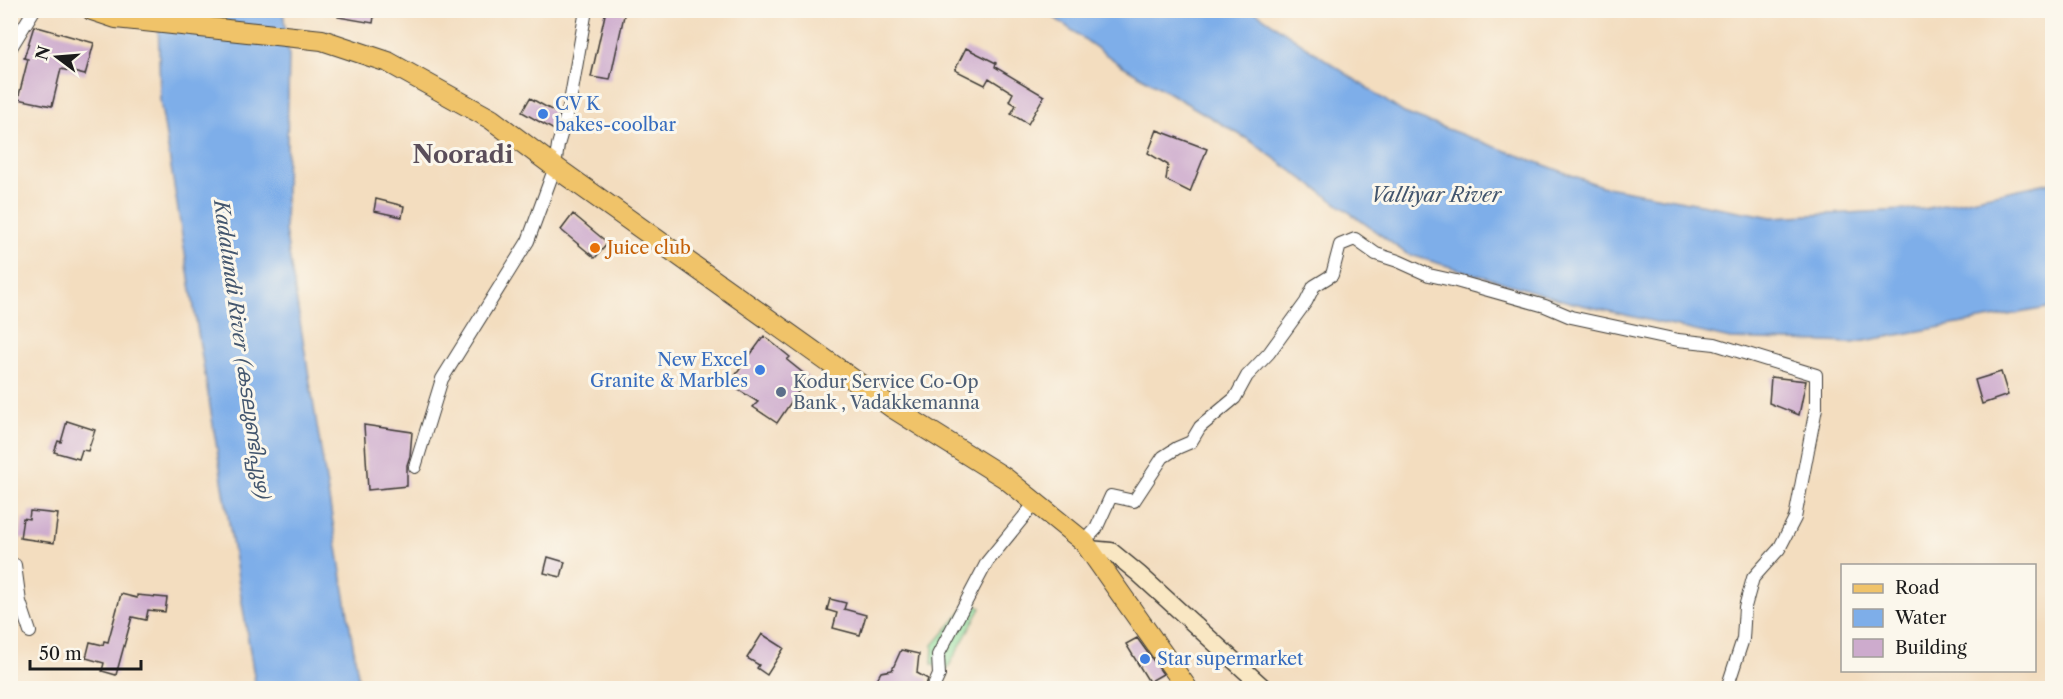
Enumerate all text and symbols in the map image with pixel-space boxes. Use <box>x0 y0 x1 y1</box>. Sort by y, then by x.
north arrow <box>27 27 87 87</box>
text: N <box>31 43 54 62</box>
place label: CV K bakes-coolbar <box>555 93 676 136</box>
marker: CV K bakes-coolbar <box>536 107 550 121</box>
district label: Nooradi <box>413 140 514 169</box>
water label: Valliyar River <box>1371 183 1503 207</box>
water label: Kadalundi River (കടലുണ്ടിപ്പുഴ) <box>207 196 275 502</box>
place label: Juice club <box>604 237 691 259</box>
marker: Juice club <box>588 241 602 255</box>
place label: New Excel Granite & Marbles <box>590 349 748 392</box>
marker: New Excel Granite & Marbles <box>753 363 767 377</box>
place label: Kodur Service Co-Op Bank , Vadakkemanna <box>793 371 980 414</box>
marker: Kodur Service Co-Op Bank , Vadakkemanna <box>774 385 788 399</box>
legend <box>1841 564 2036 672</box>
text: Road <box>1895 577 1940 599</box>
text: Water <box>1894 607 1947 629</box>
scale bar <box>30 633 141 671</box>
text: Building <box>1895 637 1967 659</box>
text: 50 m <box>39 643 82 665</box>
place label: Star supermarket <box>1157 648 1304 670</box>
marker: Star supermarket <box>1138 652 1152 666</box>

